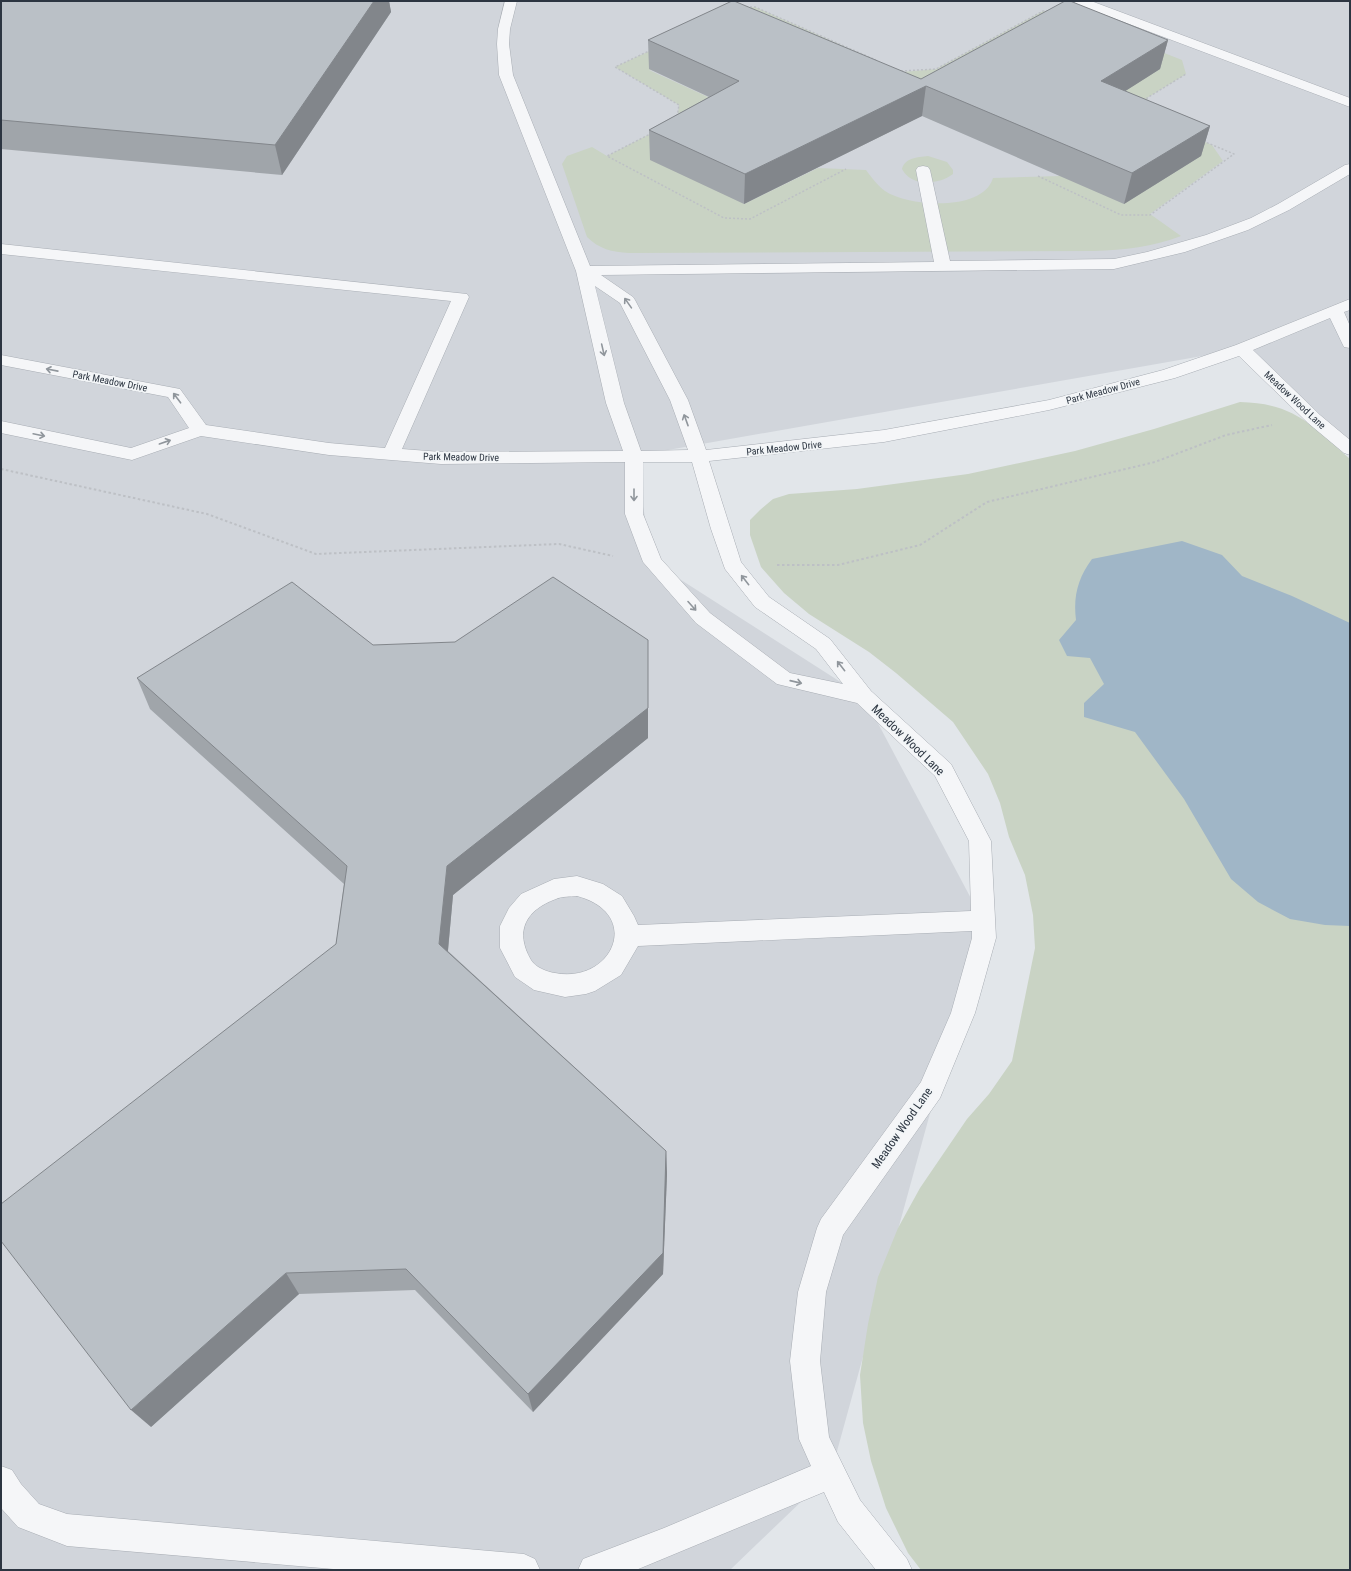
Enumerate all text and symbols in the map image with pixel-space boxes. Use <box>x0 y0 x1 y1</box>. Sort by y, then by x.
one-way arrow <box>624 298 632 309</box>
one-way arrow <box>599 343 607 356</box>
one-way arrow <box>46 366 59 374</box>
street label: Park Meadow Drive <box>72 368 149 394</box>
street label: Meadow Wood Lane <box>1262 369 1328 431</box>
street label: Park Meadow Drive <box>1065 376 1141 406</box>
one-way arrow <box>173 393 181 404</box>
one-way arrow <box>681 414 689 426</box>
one-way arrow <box>32 431 45 439</box>
one-way arrow <box>159 438 172 445</box>
street label: Park Meadow Drive <box>746 439 823 457</box>
street label: Park Meadow Drive <box>423 451 499 463</box>
one-way arrow <box>630 488 638 501</box>
one-way arrow <box>741 575 749 586</box>
one-way arrow <box>688 601 697 612</box>
one-way arrow <box>836 661 845 672</box>
one-way arrow <box>790 679 803 686</box>
street label: Meadow Wood Lane <box>869 702 948 778</box>
street label: Meadow Wood Lane <box>869 1085 935 1171</box>

